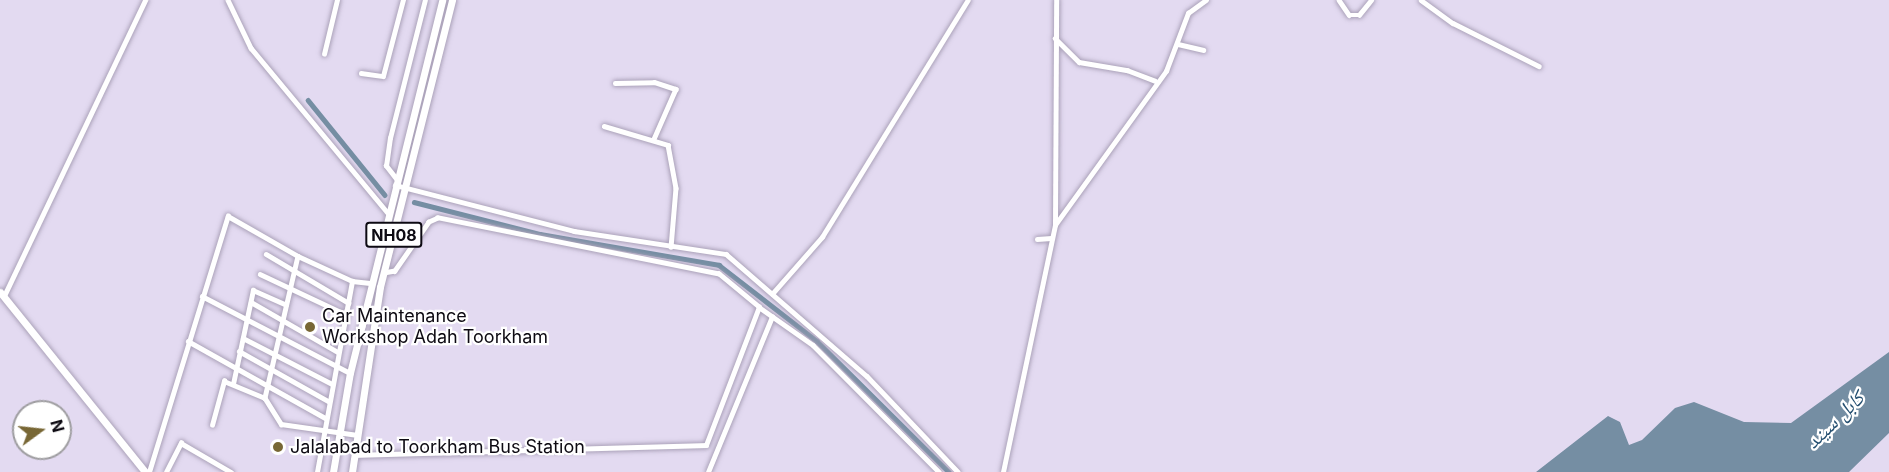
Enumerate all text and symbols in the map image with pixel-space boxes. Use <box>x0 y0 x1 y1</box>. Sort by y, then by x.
road number: NH08 <box>364 222 424 248</box>
place label: Car Maintenance Workshop Adah Toorkham <box>322 306 548 348</box>
marker: Car Maintenance Workshop Adah Toorkham <box>303 320 317 334</box>
water label: کابل سيند <box>1801 386 1869 454</box>
north arrow <box>12 400 72 460</box>
text: N <box>46 417 69 434</box>
place label: Jalalabad to Toorkham Bus Station <box>290 436 585 458</box>
marker: Jalalabad to Toorkham Bus Station <box>271 440 285 454</box>

